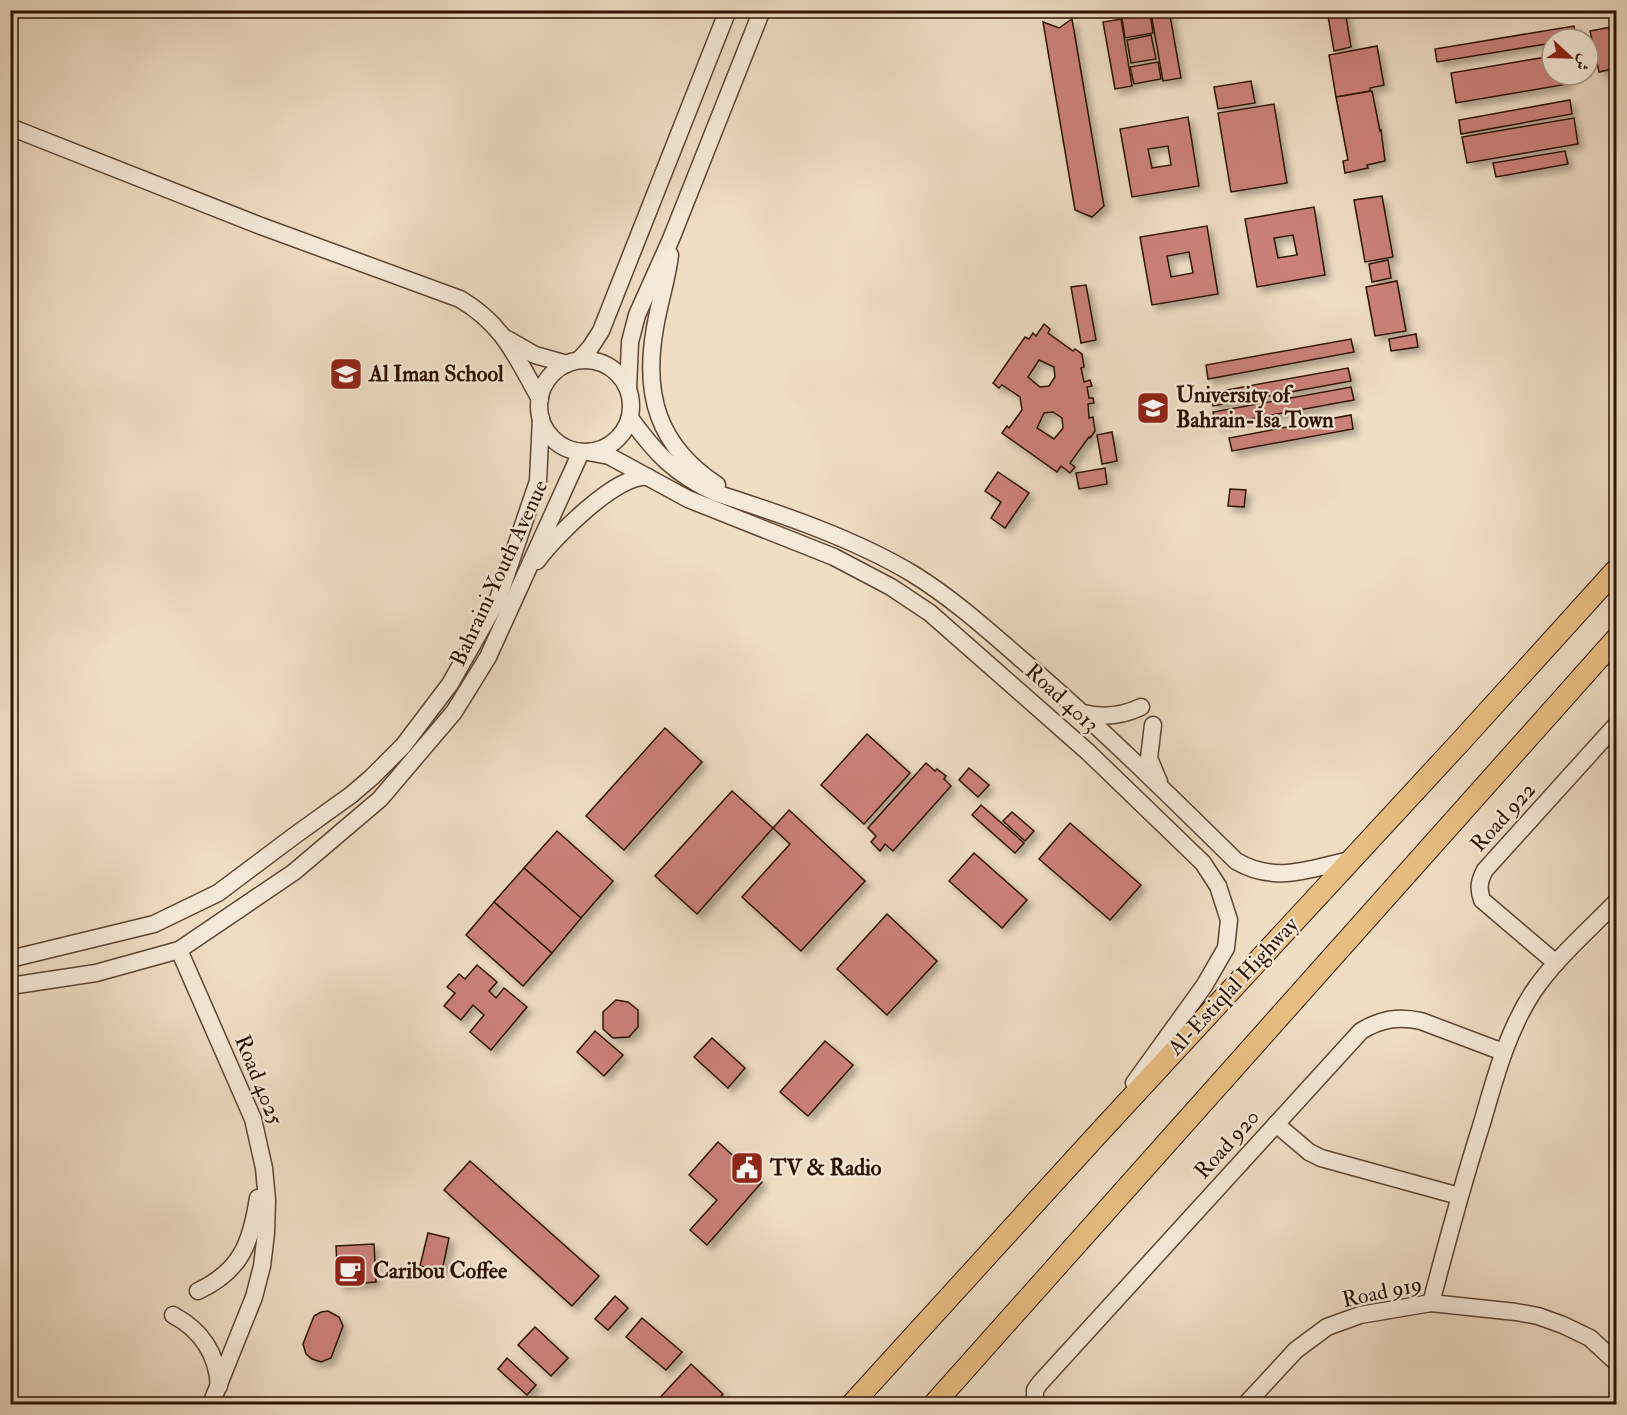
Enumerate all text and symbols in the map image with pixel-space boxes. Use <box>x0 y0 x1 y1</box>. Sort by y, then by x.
north arrow <box>1540 27 1600 87</box>
text: ش <box>1571 51 1595 73</box>
school or university icon: Al Iman School <box>328 356 364 392</box>
place label: Al Iman School <box>368 360 504 388</box>
place label: University of Bahrain-Isa Town <box>1176 381 1334 434</box>
school or university icon: University of Bahrain-Isa Town <box>1135 390 1171 426</box>
street label: Bahraini Youth Avenue <box>444 476 554 670</box>
street label: Road 4013 <box>1019 658 1105 738</box>
street label: Road 922 <box>1464 776 1542 858</box>
street label: Al-Estiqlal Highway <box>1161 911 1305 1062</box>
street label: Road 4025 <box>228 1031 290 1129</box>
street label: Road 920 <box>1188 1103 1266 1185</box>
public building icon: TV & Radio <box>729 1150 765 1186</box>
place label: TV & Radio <box>769 1154 882 1182</box>
cafe icon: Caribou Coffee <box>332 1253 368 1289</box>
place label: Caribou Coffee <box>373 1257 508 1285</box>
street label: Road 919 <box>1340 1270 1424 1314</box>

